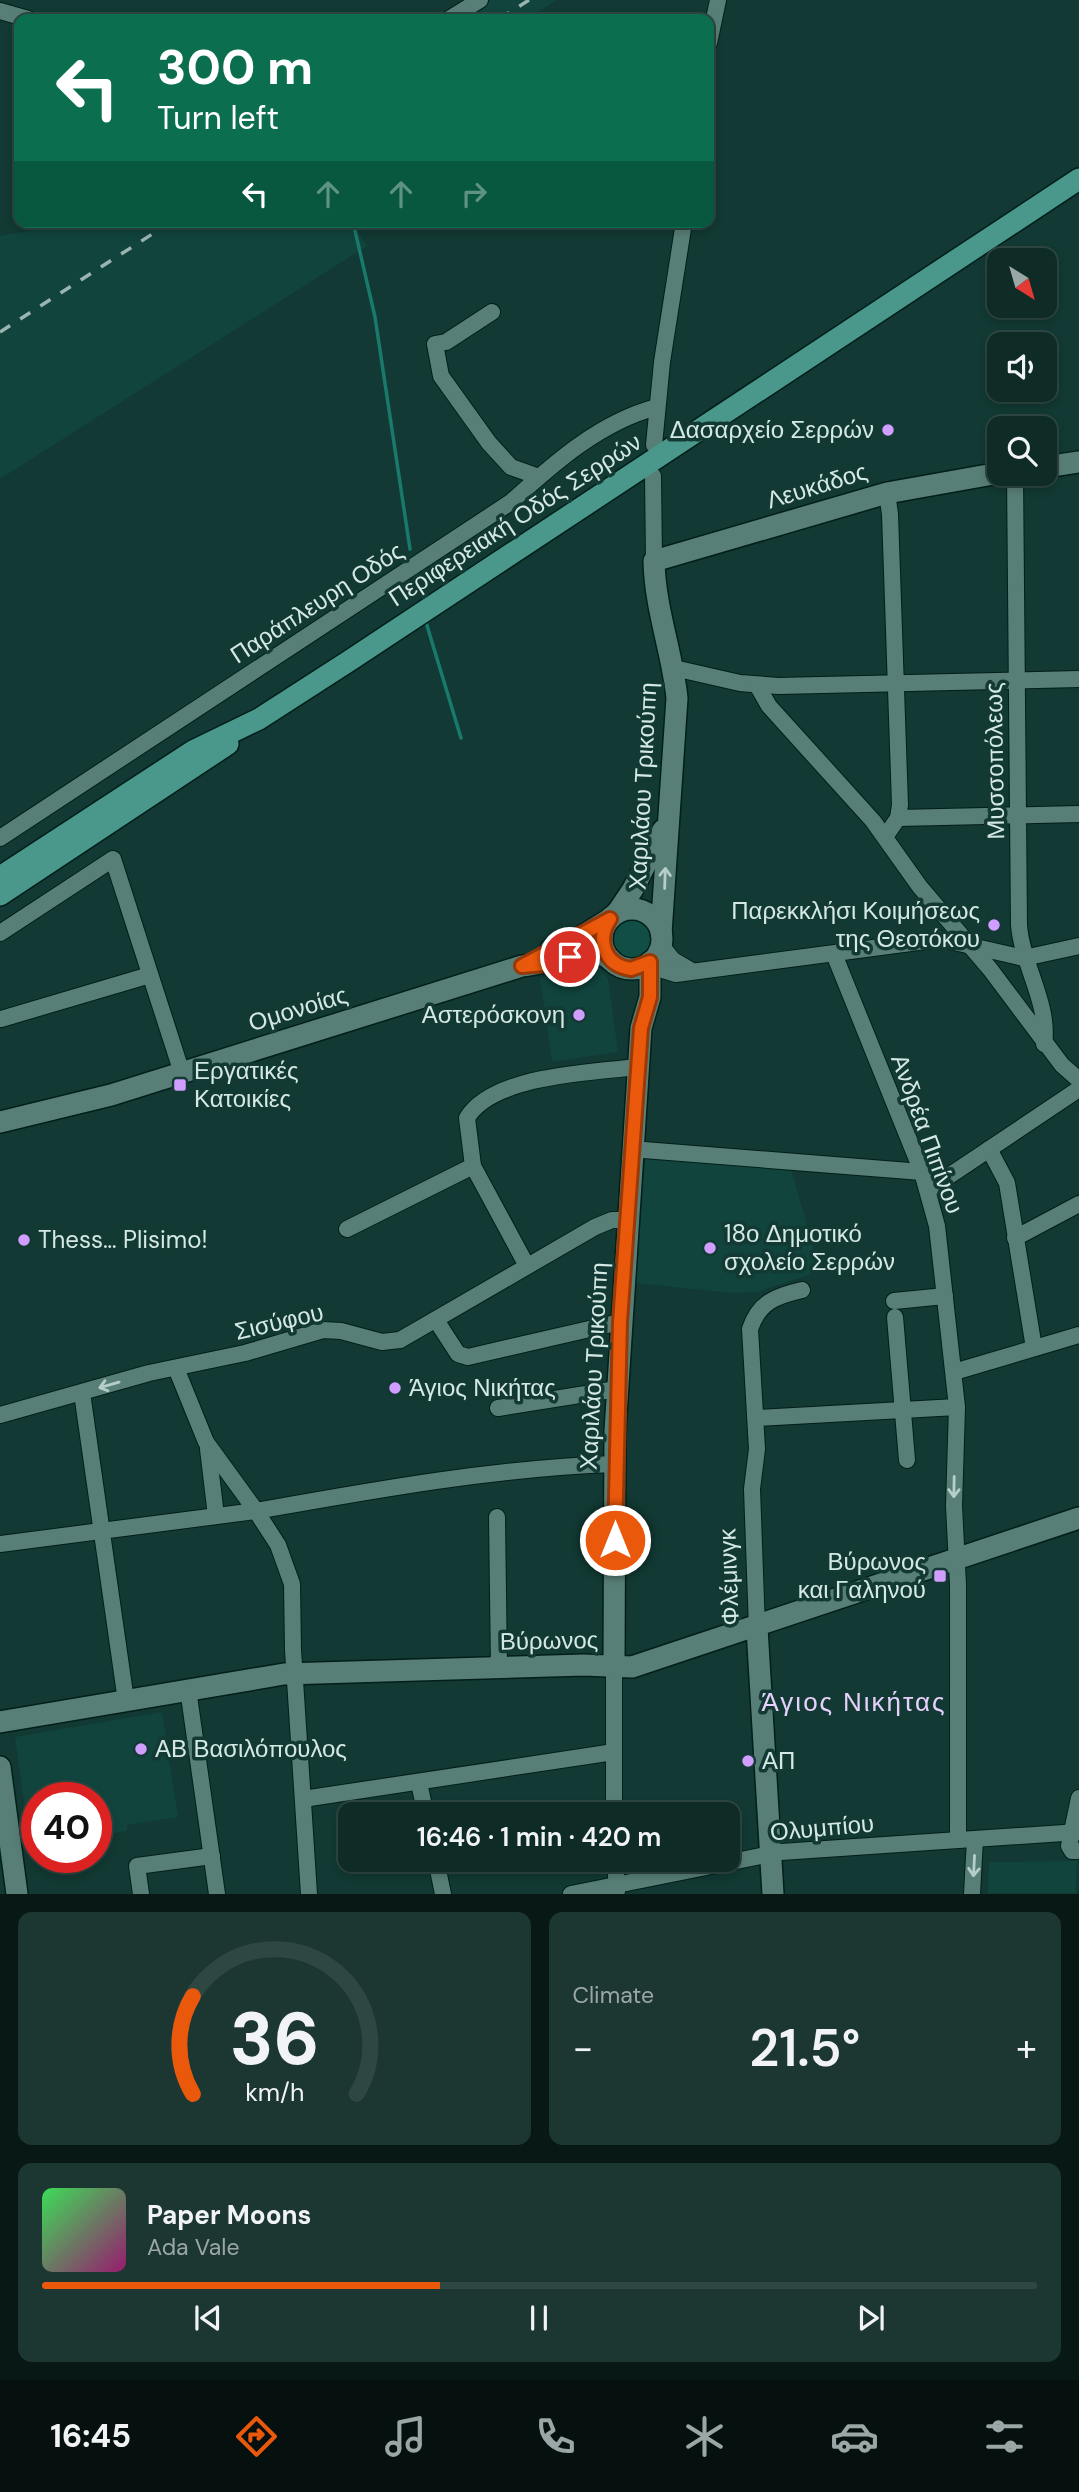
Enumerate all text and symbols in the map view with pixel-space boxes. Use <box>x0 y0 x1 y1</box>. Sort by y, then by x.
text: 300 m <box>157 35 313 99</box>
icon: left <box>42 42 133 133</box>
text: Turn left <box>157 97 279 139</box>
icon: left <box>236 175 274 213</box>
icon: ahead <box>309 175 347 213</box>
icon: ahead <box>382 175 420 213</box>
icon: right <box>455 175 493 213</box>
north arrow <box>987 248 1057 318</box>
map controls <box>987 248 1057 486</box>
button: sound <box>987 332 1057 402</box>
place label: Δασαρχείο Σερρών <box>670 414 874 445</box>
button: search <box>987 416 1057 486</box>
marker: Δασαρχείο Σερρών <box>880 422 896 438</box>
street label: Περιφερειακή Οδός Σερρών <box>382 426 647 613</box>
street label: Λευκάδος <box>763 456 871 516</box>
street label: Παράπλευρη Οδός <box>224 535 409 670</box>
street label: Χαριλάου Τρικούπη <box>622 681 663 891</box>
street label: Μυσσοπόλεως <box>978 682 1011 840</box>
one-way arrow <box>658 866 671 889</box>
place label: Παρεκκλήσι Κοιμήσεως της Θεοτόκου <box>731 895 980 954</box>
marker: Παρεκκλήσι Κοιμήσεως της Θεοτόκου <box>986 917 1002 933</box>
pin <box>540 927 600 987</box>
icon: arrive <box>551 938 589 976</box>
street label: Ομονοίας <box>245 979 351 1038</box>
place label: Αστερόσκονη <box>422 999 565 1030</box>
marker: Αστερόσκονη <box>571 1007 587 1023</box>
street label: Ανδρέα Πιπίνου <box>884 1050 971 1218</box>
place label: Εργατικές Κατοικίες <box>194 1055 299 1114</box>
marker: Εργατικές Κατοικίες <box>172 1077 188 1093</box>
place label: 18ο Δημοτικό σχολείο Σερρών <box>724 1218 895 1277</box>
place label: Thess… Plisimo! <box>38 1224 207 1255</box>
marker: Thess… Plisimo! <box>16 1232 32 1248</box>
marker: 18ο Δημοτικό σχολείο Σερρών <box>702 1240 718 1256</box>
street label: Χαριλάου Τρικούπη <box>573 1261 614 1471</box>
street label: Σισύφου <box>231 1296 326 1347</box>
place label: Άγιος Νικήτας <box>409 1372 556 1403</box>
one-way arrow <box>99 1379 121 1392</box>
marker: Άγιος Νικήτας <box>387 1380 403 1396</box>
one-way arrow <box>947 1475 961 1498</box>
position arrow <box>578 1503 652 1577</box>
street label: Φλέμινγκ <box>711 1527 746 1626</box>
place label: Βύρωνος και Γαληνού <box>798 1546 926 1605</box>
marker: Βύρωνος και Γαληνού <box>932 1568 948 1584</box>
street label: Βύρωνος <box>500 1624 598 1657</box>
district label: Άγιος Νικήτας <box>761 1685 947 1719</box>
place label: ΑΒ Βασιλόπουλος <box>155 1733 347 1764</box>
marker: ΑΒ Βασιλόπουλος <box>133 1741 149 1757</box>
place label: ΑΠ <box>762 1745 795 1776</box>
marker: ΑΠ <box>740 1753 756 1769</box>
speed limit sign: 40 <box>21 1782 112 1873</box>
street label: Ολυμπίου <box>769 1808 875 1847</box>
text: 16:46 · 1 min · 420 m <box>417 1820 661 1854</box>
one-way arrow <box>967 1855 980 1878</box>
text: Climate <box>573 1980 654 2010</box>
text: 36 <box>229 1993 319 2088</box>
text: 21.5° <box>749 2014 860 2082</box>
text: − <box>573 2023 593 2073</box>
text: + <box>1016 2023 1037 2073</box>
text: km/h <box>245 2076 304 2109</box>
text: Paper Moons <box>147 2198 311 2232</box>
text: Ada Vale <box>147 2232 240 2262</box>
icon: previous <box>189 2299 227 2337</box>
icon: pause <box>520 2299 558 2337</box>
icon: next <box>852 2299 890 2337</box>
icon: directions <box>232 2412 281 2461</box>
icon: music <box>381 2412 430 2461</box>
icon: phone <box>531 2412 580 2461</box>
icon: climate <box>680 2412 729 2461</box>
icon: car <box>830 2412 879 2461</box>
icon: filters <box>980 2412 1029 2461</box>
text: 16:45 <box>50 2415 131 2457</box>

